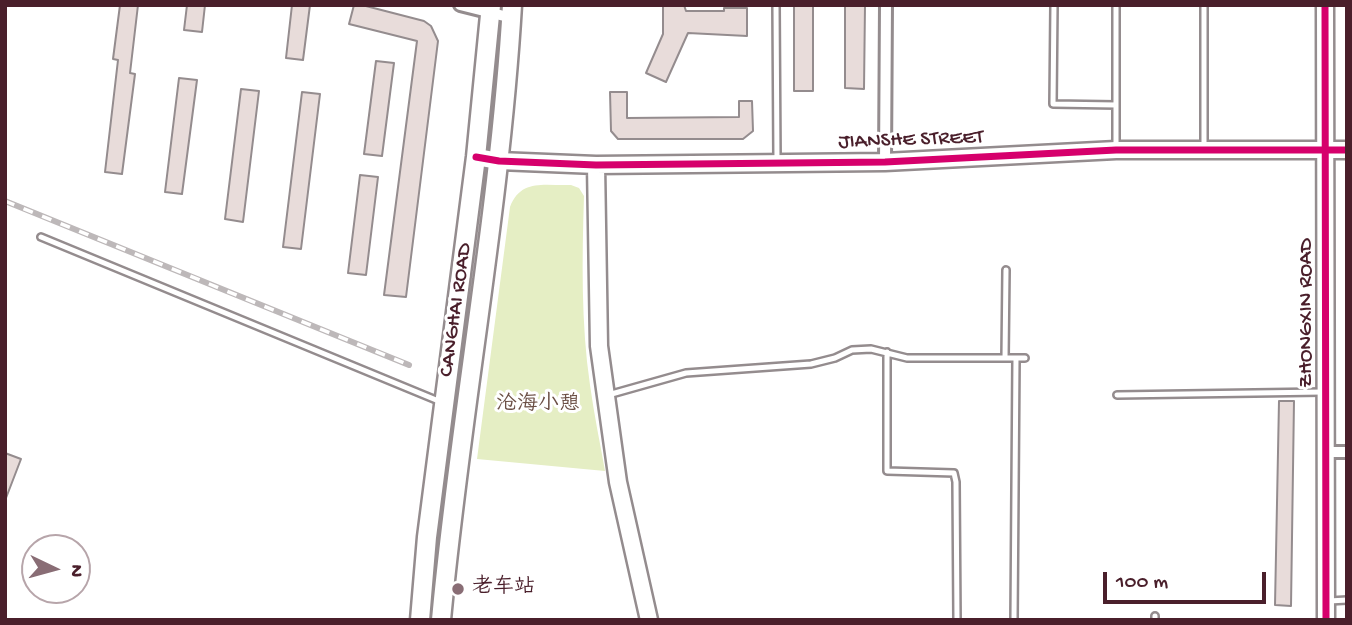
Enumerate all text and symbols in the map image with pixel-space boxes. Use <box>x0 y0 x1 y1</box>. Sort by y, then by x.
street label: JIANSHE STREET <box>838 126 984 156</box>
street label: ZHONGXIN ROAD <box>1295 238 1321 388</box>
street label: CANGHAI ROAD <box>435 241 479 379</box>
park label: 沧海小憩 <box>496 393 580 419</box>
north arrow <box>21 534 91 604</box>
scale bar <box>1107 558 1270 602</box>
text: N <box>63 564 87 578</box>
text: 100 m <box>1116 571 1168 596</box>
place label: 老车站 <box>472 576 535 602</box>
marker: 老车站 <box>450 581 466 597</box>

